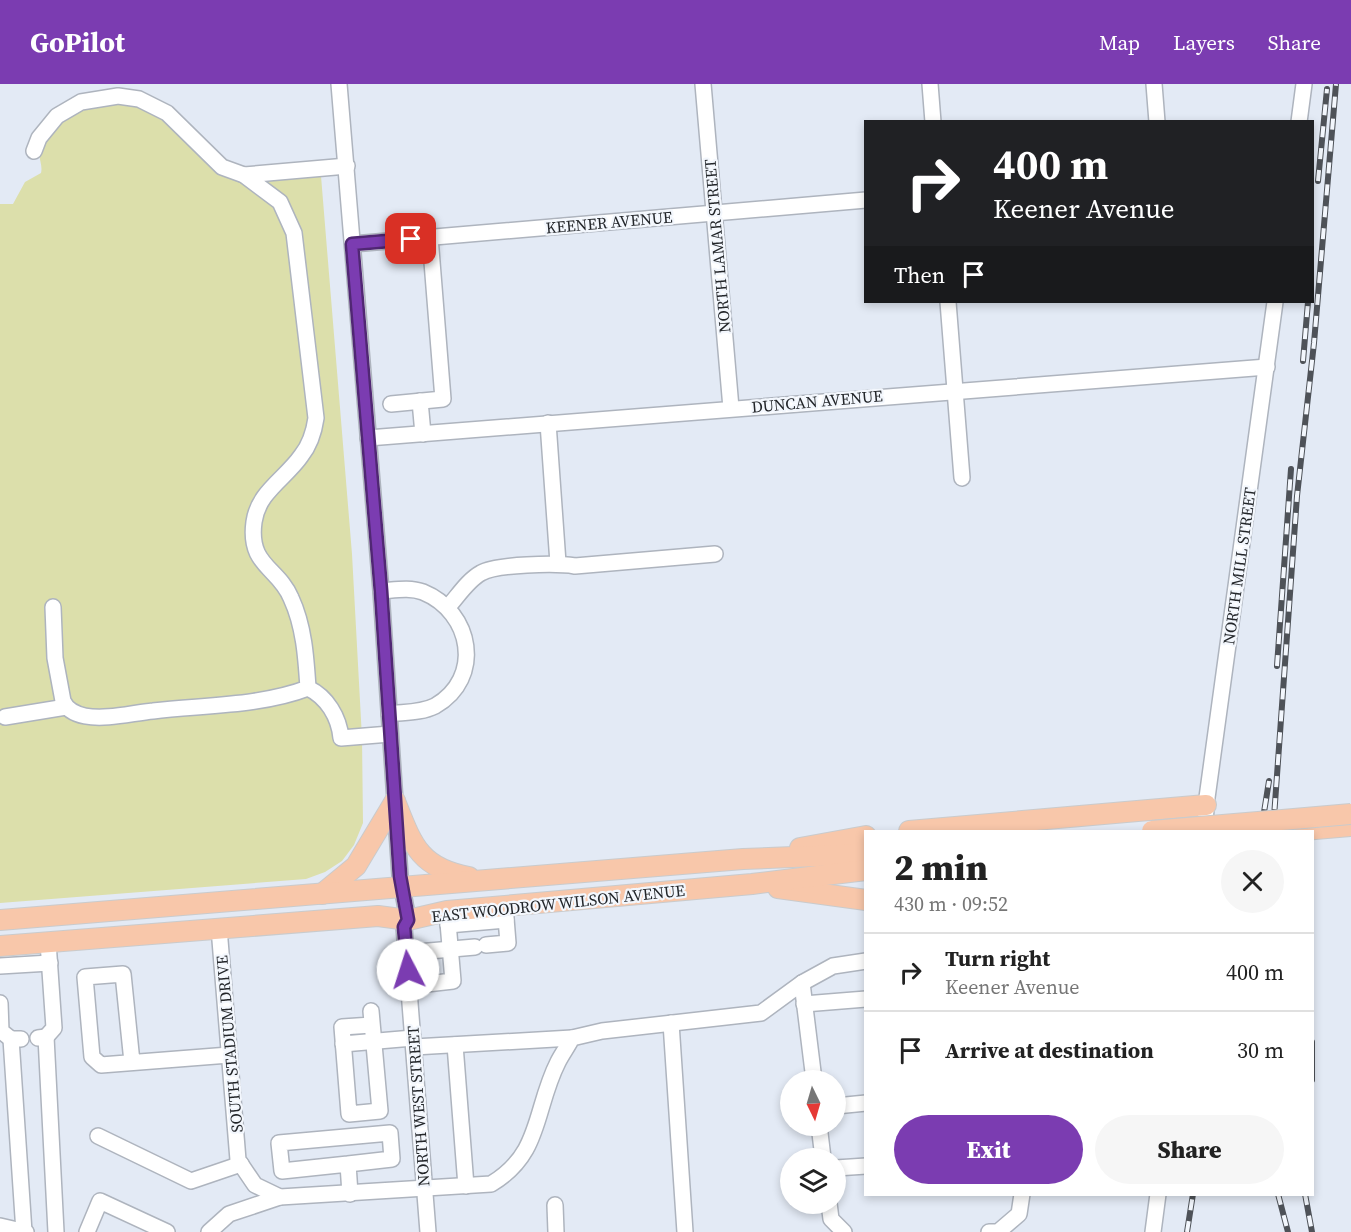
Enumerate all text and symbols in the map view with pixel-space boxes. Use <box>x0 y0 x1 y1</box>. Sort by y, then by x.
text: GoPilot <box>30 23 125 61</box>
text: Map <box>1099 28 1140 57</box>
text: Layers <box>1173 28 1235 57</box>
text: Share <box>1268 28 1321 57</box>
text: 400 m <box>993 135 1108 193</box>
icon: right <box>894 144 972 222</box>
street label: NORTH LAMAR STREET <box>698 158 736 334</box>
text: Keener Avenue <box>993 190 1175 227</box>
street label: KEENER AVENUE <box>545 205 674 238</box>
pin <box>385 213 436 264</box>
icon: arrive <box>394 222 427 255</box>
icon: arrive <box>957 258 990 291</box>
text: Then <box>894 260 945 290</box>
street label: DUNCAN AVENUE <box>750 384 884 418</box>
street label: NORTH MILL STREET <box>1217 486 1261 646</box>
text: 2 min <box>894 843 988 892</box>
button: close <box>1221 850 1284 913</box>
street label: EAST WOODROW WILSON AVENUE <box>430 879 686 927</box>
text: 430 m · 09:52 <box>894 890 1008 918</box>
position arrow <box>376 938 440 1002</box>
text: Turn right <box>945 943 1050 973</box>
street label: SOUTH STADIUM DRIVE <box>210 954 248 1134</box>
icon: right <box>894 956 927 989</box>
text: 400 m <box>1226 957 1284 987</box>
text: Keener Avenue <box>945 973 1079 1001</box>
street label: NORTH WEST STREET <box>401 1025 435 1187</box>
icon: arrive <box>894 1034 927 1067</box>
text: Arrive at destination <box>945 1035 1154 1065</box>
text: 30 m <box>1237 1035 1284 1065</box>
north arrow <box>780 1070 846 1136</box>
map controls <box>780 1070 846 1214</box>
button: Exit <box>894 1115 1083 1184</box>
button: Share <box>1095 1115 1284 1184</box>
button: layers <box>780 1148 846 1214</box>

